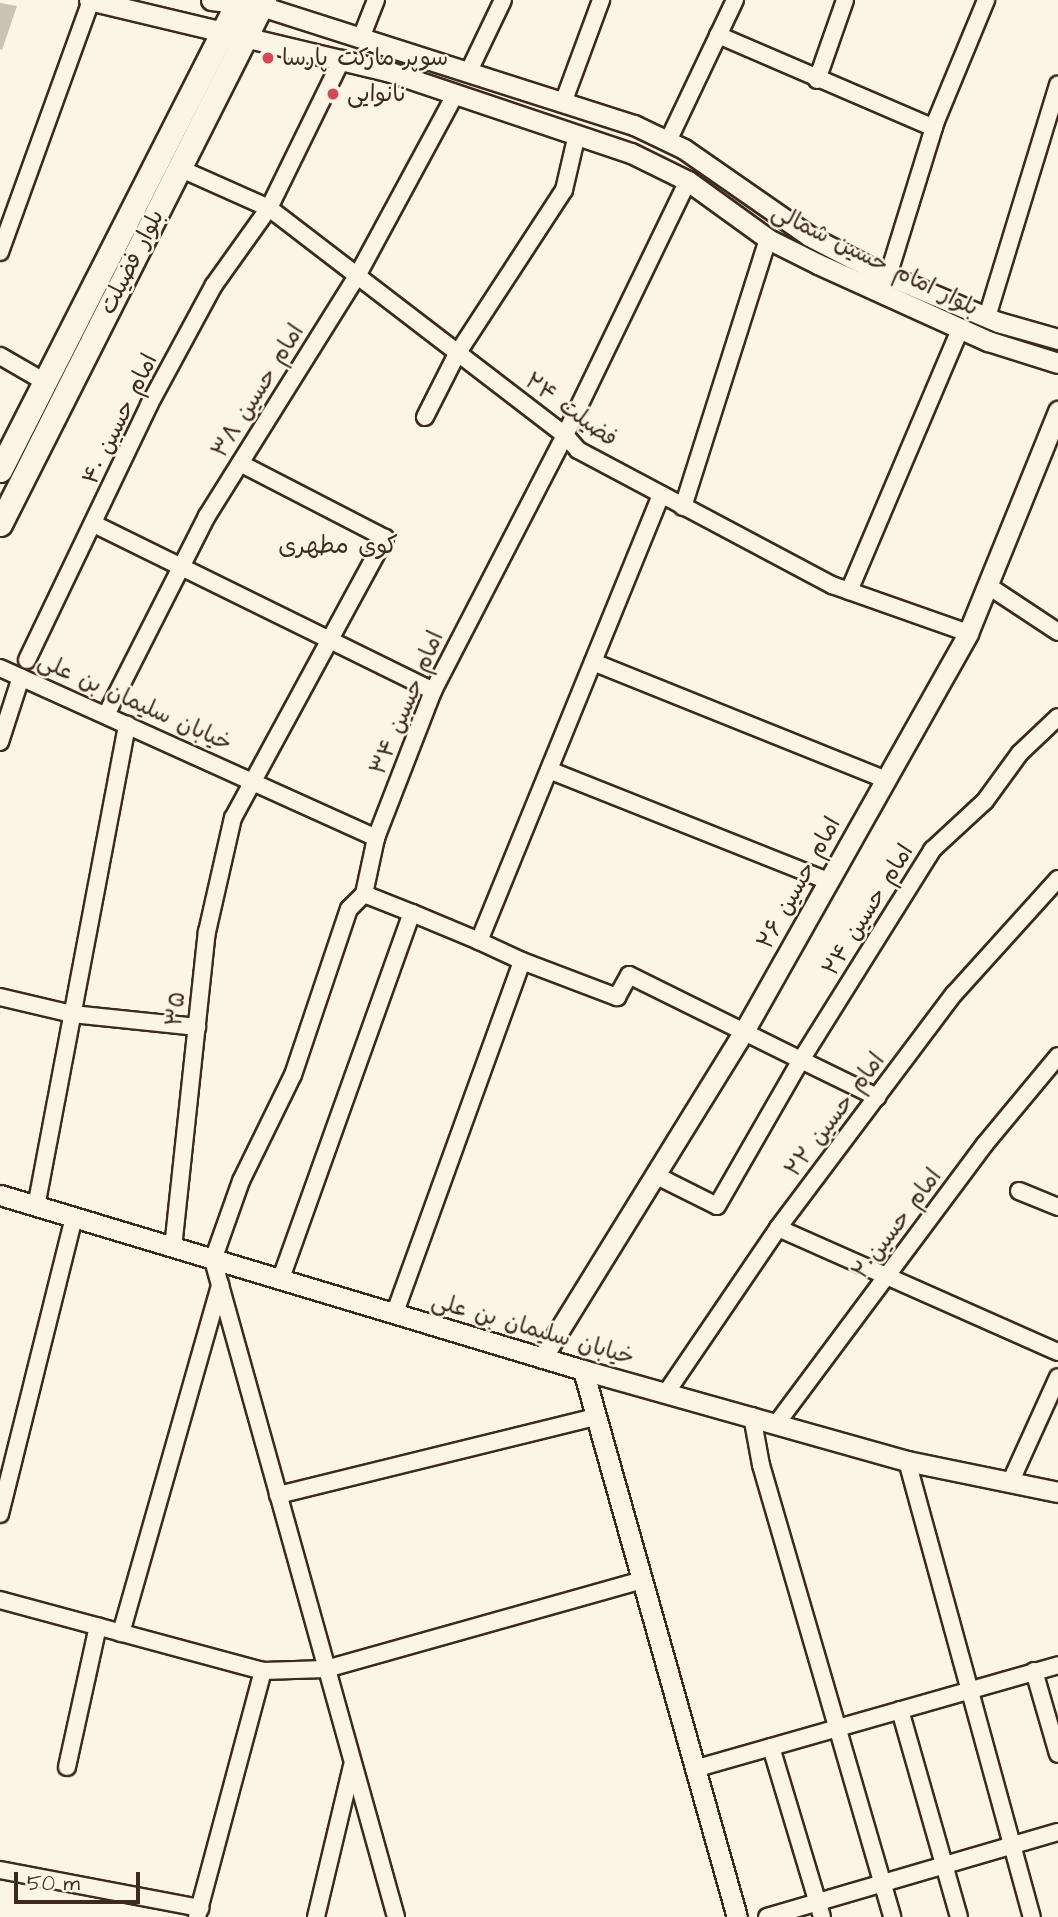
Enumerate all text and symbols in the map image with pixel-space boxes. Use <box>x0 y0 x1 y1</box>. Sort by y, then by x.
place label: سوپر مارکت پارسا <box>282 44 448 72</box>
marker: سوپر مارکت پارسا <box>260 50 276 66</box>
place label: نانوایی <box>347 80 407 108</box>
marker: نانوایی <box>325 86 341 102</box>
street label: بلوار امام حسین شمالی <box>767 198 983 322</box>
street label: بلوار فضیلت <box>94 205 170 319</box>
street label: امام حسین ۳۸ <box>206 319 310 463</box>
street label: امام حسین ۴۰ <box>76 349 164 489</box>
street label: فضیلت ۲۴ <box>519 367 623 453</box>
district label: کوی مطهری <box>278 533 398 561</box>
street label: امام حسین ۳۴ <box>364 627 450 779</box>
street label: خیابان سلیمان بن علی <box>34 647 236 757</box>
street label: امام حسین ۲۶ <box>751 812 847 954</box>
street label: امام حسین ۲۴ <box>816 839 920 981</box>
street label: ۳۵ <box>160 990 192 1028</box>
street label: امام حسین ۲۲ <box>779 1047 891 1183</box>
street label: امام حسین۲۰ <box>846 1163 948 1285</box>
street label: خیابان سلیمان بن علی <box>429 1287 637 1371</box>
scale bar <box>18 1857 144 1901</box>
text: 50 m <box>27 1869 80 1898</box>

